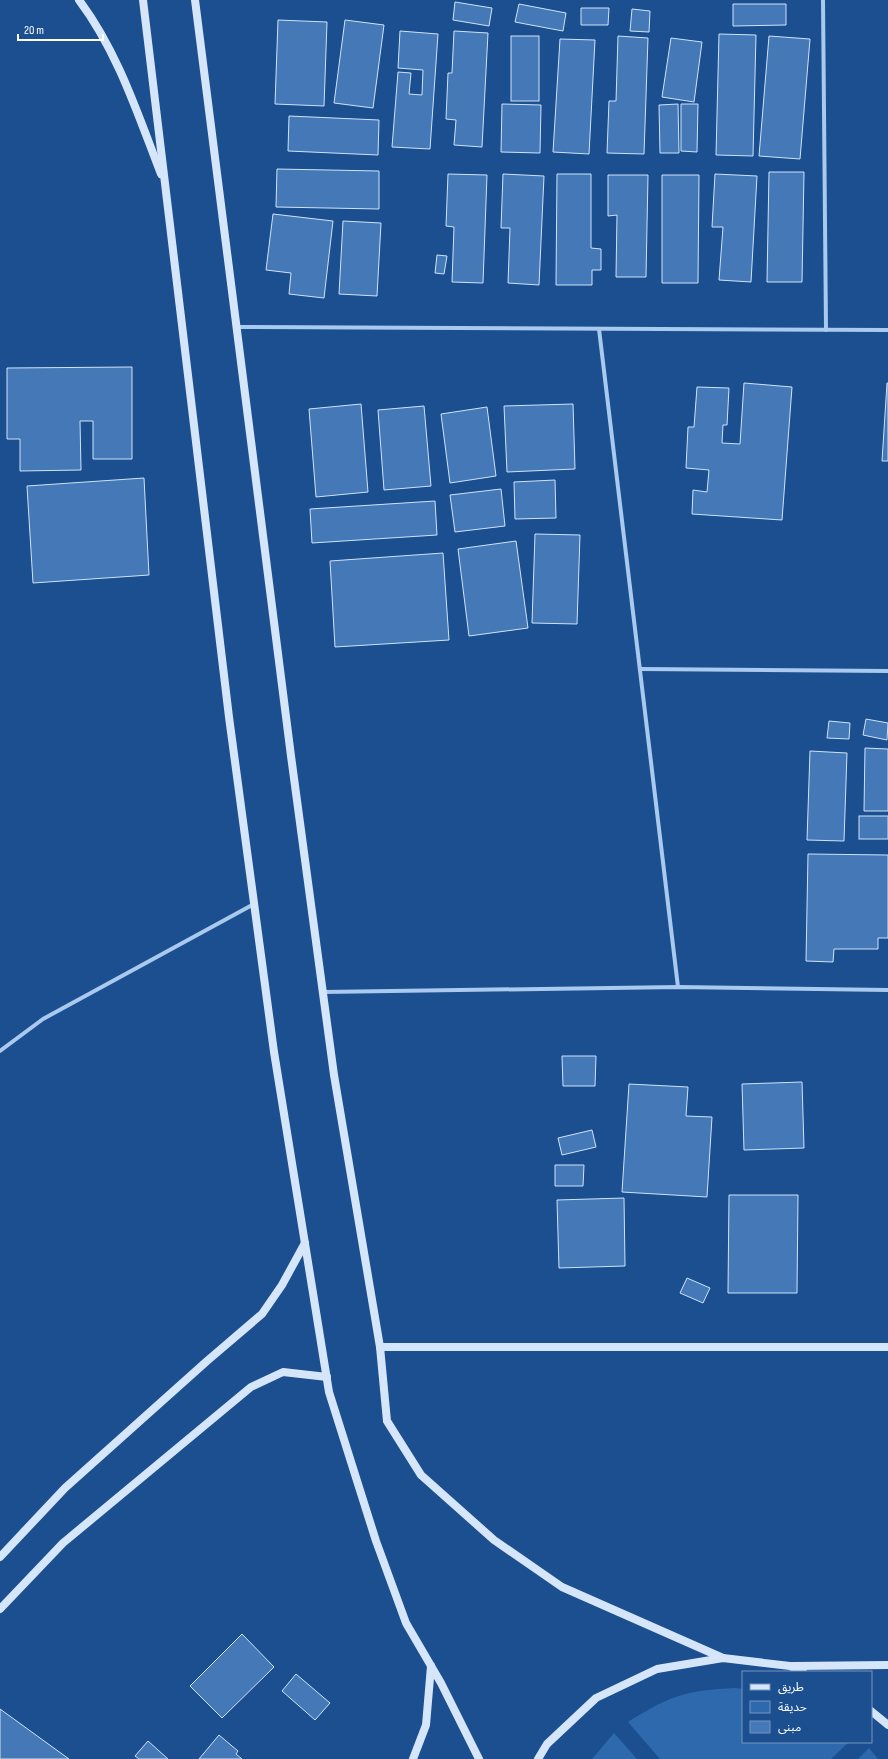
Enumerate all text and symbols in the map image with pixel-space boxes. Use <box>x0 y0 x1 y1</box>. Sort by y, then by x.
scale bar <box>18 16 103 42</box>
text: 20 m <box>24 23 44 38</box>
legend <box>742 1671 872 1743</box>
text: طريق <box>778 1680 804 1695</box>
text: حديقة <box>778 1700 807 1715</box>
text: مبنى <box>778 1720 801 1735</box>

